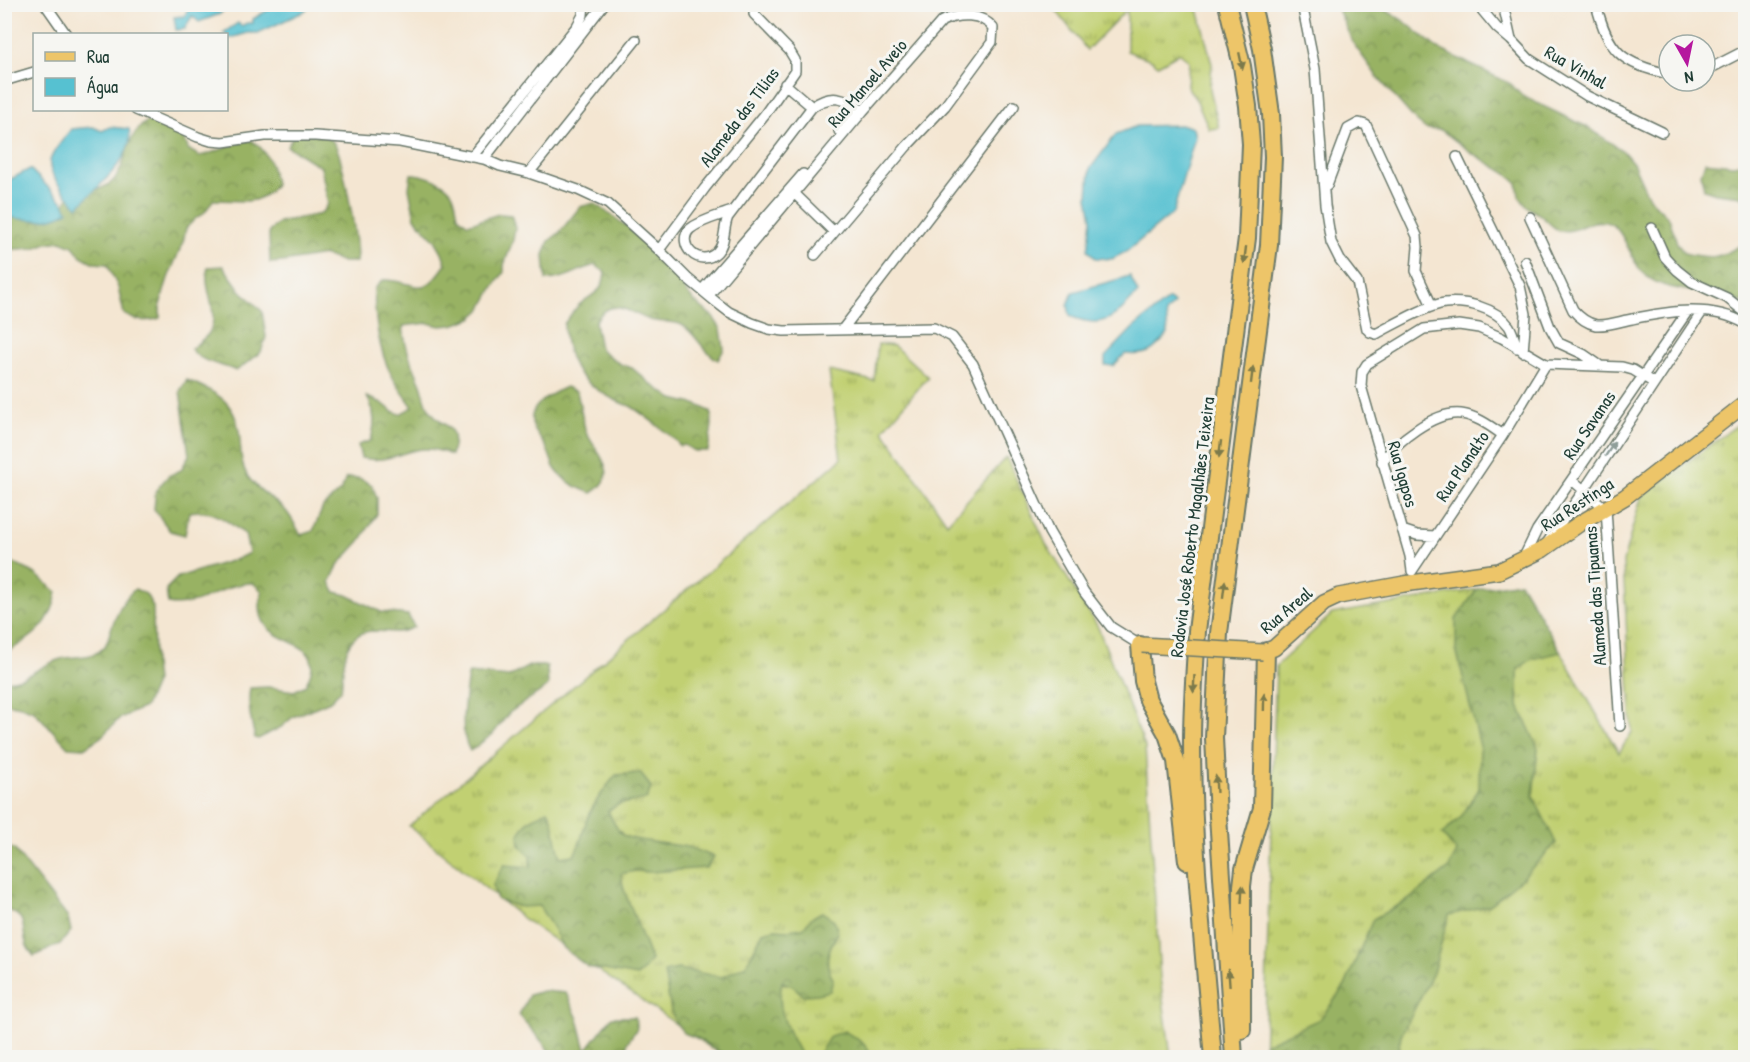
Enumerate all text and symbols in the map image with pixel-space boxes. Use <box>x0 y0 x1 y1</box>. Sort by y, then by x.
legend <box>33 33 228 111</box>
street label: Rua Manoel Aveio <box>821 33 913 133</box>
north arrow <box>1657 33 1717 93</box>
street label: Rua Vinhal <box>1540 39 1612 95</box>
text: Rua <box>87 44 109 69</box>
one-way arrow <box>1237 52 1246 71</box>
street label: Alameda das Tilias <box>693 62 785 172</box>
text: N <box>1683 66 1695 89</box>
text: Água <box>87 74 118 99</box>
one-way arrow <box>1240 246 1250 265</box>
one-way arrow <box>1247 365 1257 384</box>
street label: Rua Savanas <box>1557 386 1621 464</box>
street label: Rodovia José Roberto Magalhães Teixeira <box>1164 395 1220 659</box>
street label: Rua Planalto <box>1429 426 1495 506</box>
street label: Rua Igapos <box>1382 438 1424 510</box>
one-way arrow <box>1216 439 1225 458</box>
one-way arrow <box>1605 441 1616 458</box>
street label: Rua Restinga <box>1536 471 1618 537</box>
street label: Alameda das Tipuanas <box>1578 525 1612 667</box>
one-way arrow <box>1220 580 1229 599</box>
street label: Rua Areal <box>1254 581 1318 639</box>
one-way arrow <box>1189 675 1198 694</box>
one-way arrow <box>1259 692 1269 711</box>
one-way arrow <box>1212 774 1221 793</box>
one-way arrow <box>1238 885 1247 904</box>
one-way arrow <box>1224 969 1234 988</box>

